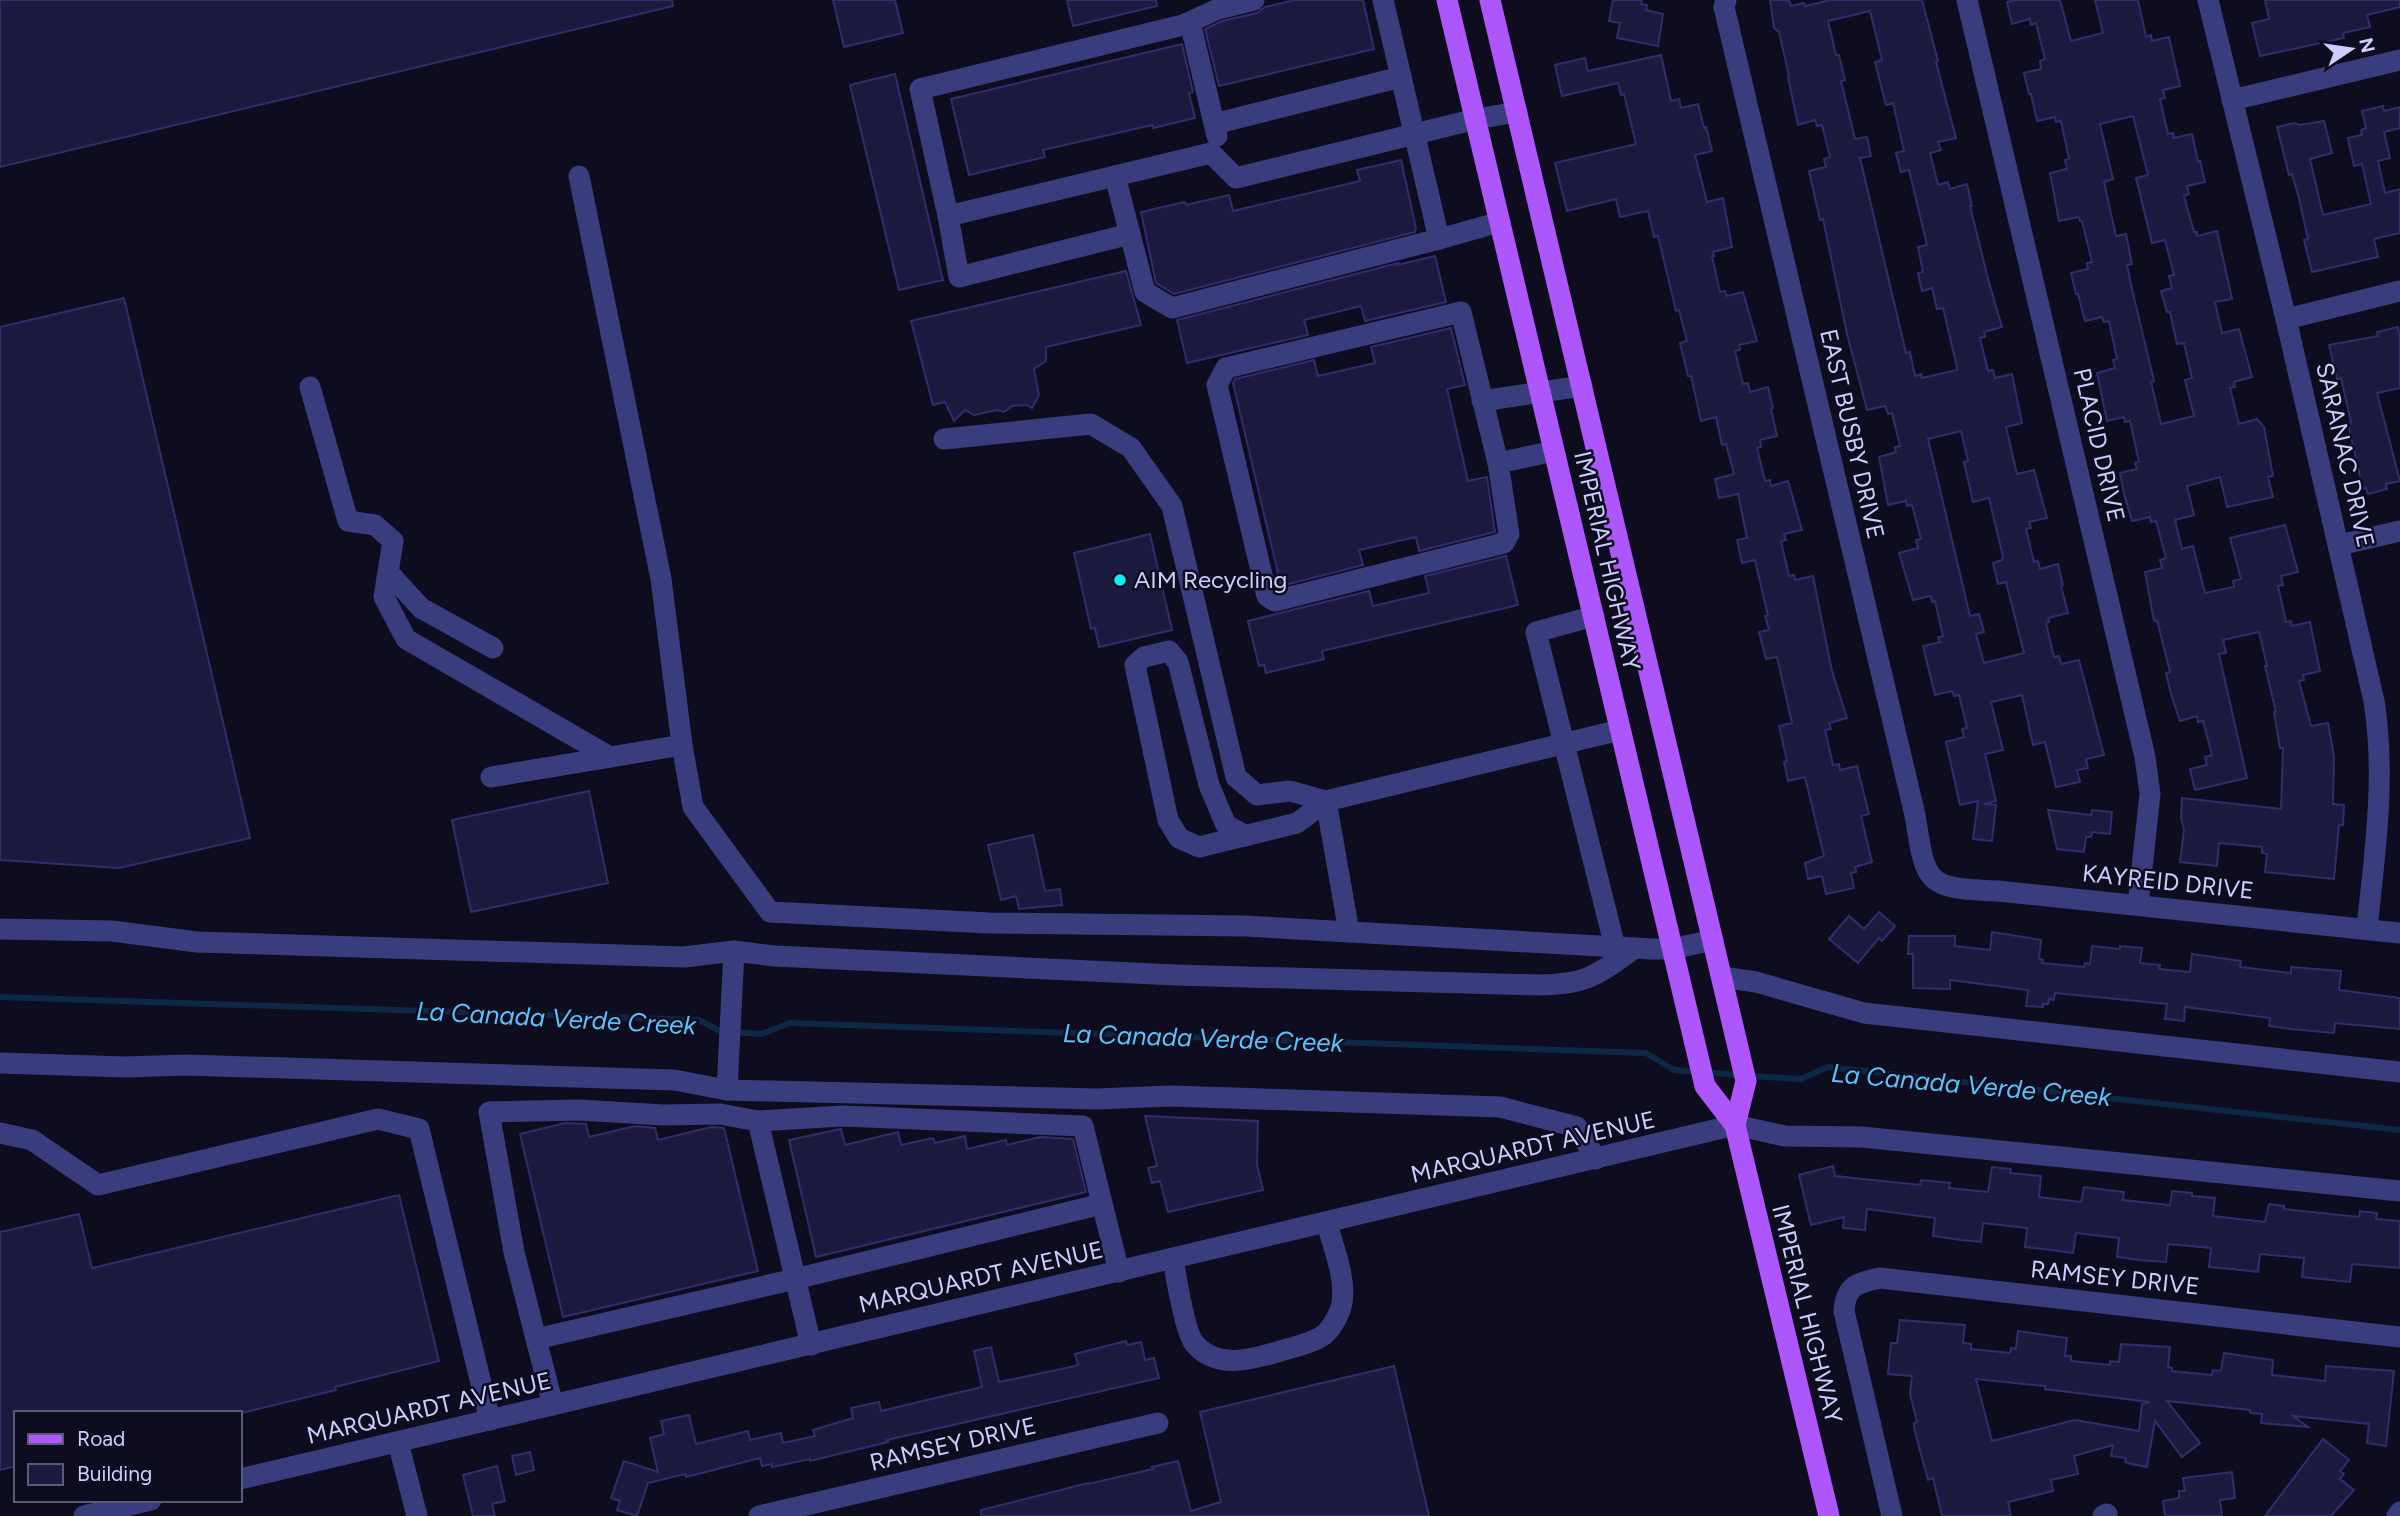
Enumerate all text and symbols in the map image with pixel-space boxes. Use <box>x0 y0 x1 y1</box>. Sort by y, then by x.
north arrow <box>2316 14 2386 84</box>
text: N <box>2354 36 2380 55</box>
street label: EAST BUSBY DRIVE <box>1814 326 1891 542</box>
street label: SARANAC DRIVE <box>2310 360 2381 550</box>
street label: PLACID DRIVE <box>2068 365 2131 525</box>
street label: IMPERIAL HIGHWAY <box>1568 448 1647 674</box>
place label: AIM Recycling <box>1134 565 1287 594</box>
marker: AIM Recycling <box>1112 572 1128 588</box>
street label: KAYREID DRIVE <box>2081 858 2255 905</box>
water label: La Canada Verde Creek <box>415 995 698 1041</box>
water label: La Canada Verde Creek <box>1062 1017 1345 1059</box>
water label: La Canada Verde Creek <box>1830 1057 2114 1113</box>
street label: MARQUARDT AVENUE <box>1408 1104 1658 1189</box>
street label: IMPERIAL HIGHWAY <box>1766 1201 1849 1427</box>
street label: MARQUARDT AVENUE <box>856 1234 1106 1319</box>
street label: RAMSEY DRIVE <box>2029 1254 2201 1301</box>
street label: MARQUARDT AVENUE <box>304 1365 554 1450</box>
street label: RAMSEY DRIVE <box>867 1410 1039 1477</box>
legend <box>14 1411 242 1502</box>
text: Road <box>77 1426 125 1451</box>
text: Building <box>77 1461 152 1486</box>

